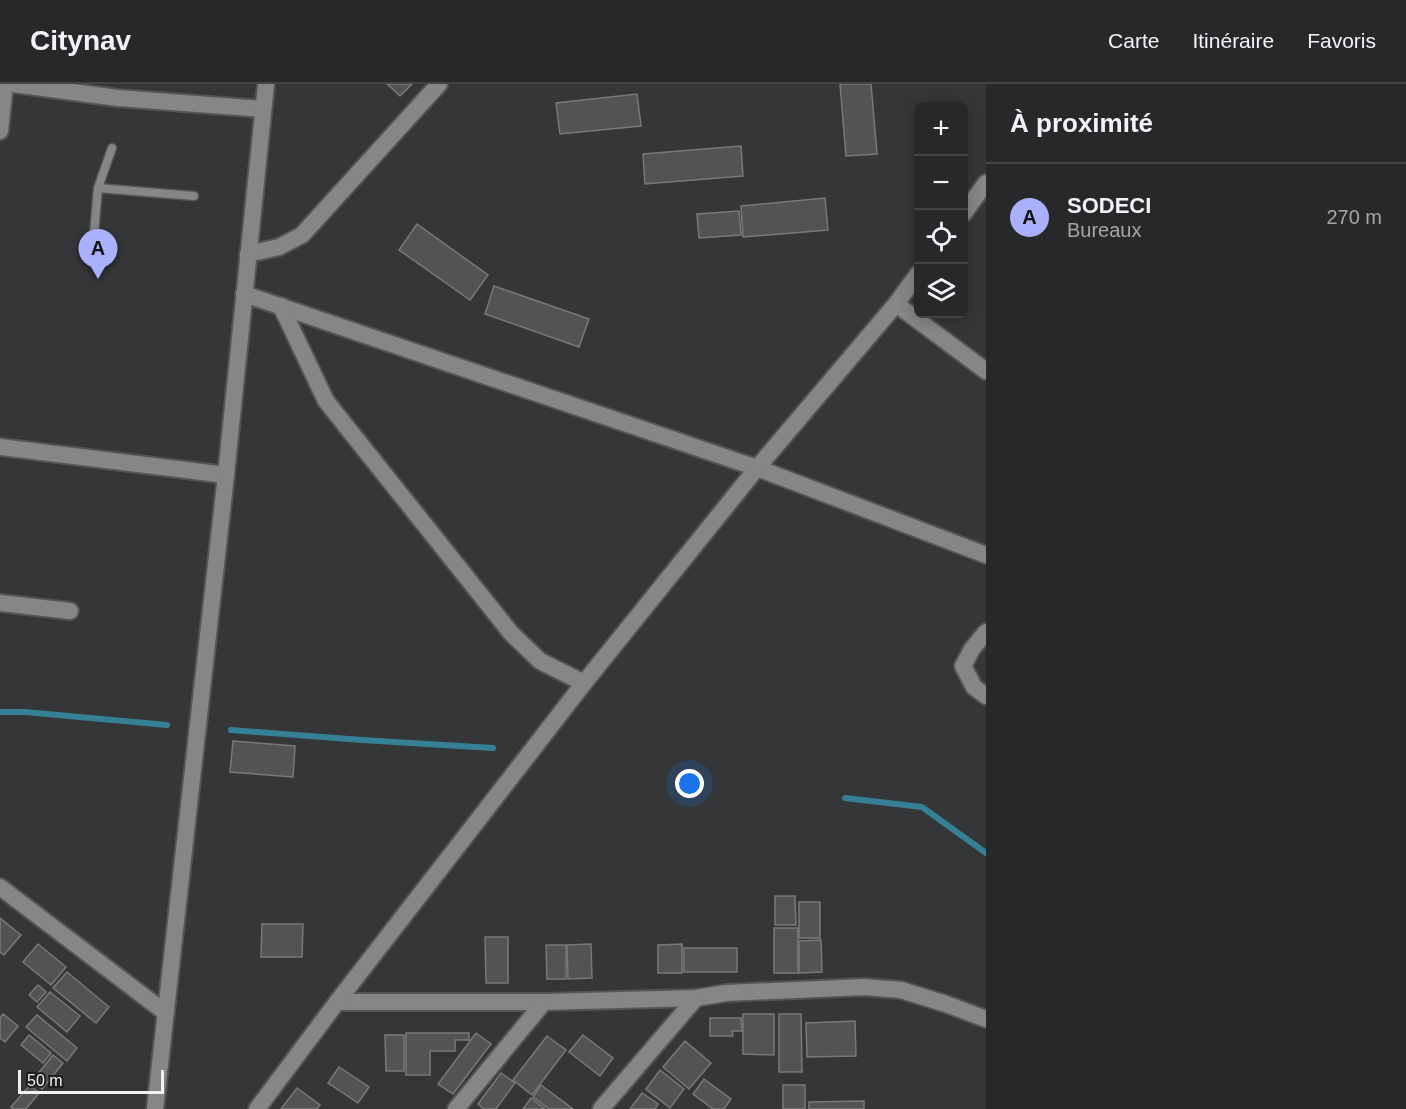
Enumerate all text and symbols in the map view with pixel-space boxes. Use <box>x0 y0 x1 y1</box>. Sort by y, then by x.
text: Citynav <box>30 25 131 56</box>
text: Carte <box>1108 29 1159 52</box>
text: Itinéraire <box>1192 29 1274 52</box>
text: Favoris <box>1307 29 1376 52</box>
map controls <box>914 102 968 318</box>
button: + <box>914 102 968 156</box>
text: À proximité <box>1010 108 1153 138</box>
button: − <box>914 156 968 210</box>
text: SODECI <box>1067 193 1151 218</box>
text: A <box>1022 206 1037 228</box>
text: 270 m <box>1326 206 1382 228</box>
button: locate <box>914 210 968 264</box>
text: Bureaux <box>1067 219 1142 241</box>
pin: A <box>78 230 118 279</box>
button: layers <box>914 264 968 318</box>
your location <box>675 769 704 798</box>
scale bar <box>18 1067 164 1094</box>
text: 50 m <box>27 1072 63 1089</box>

